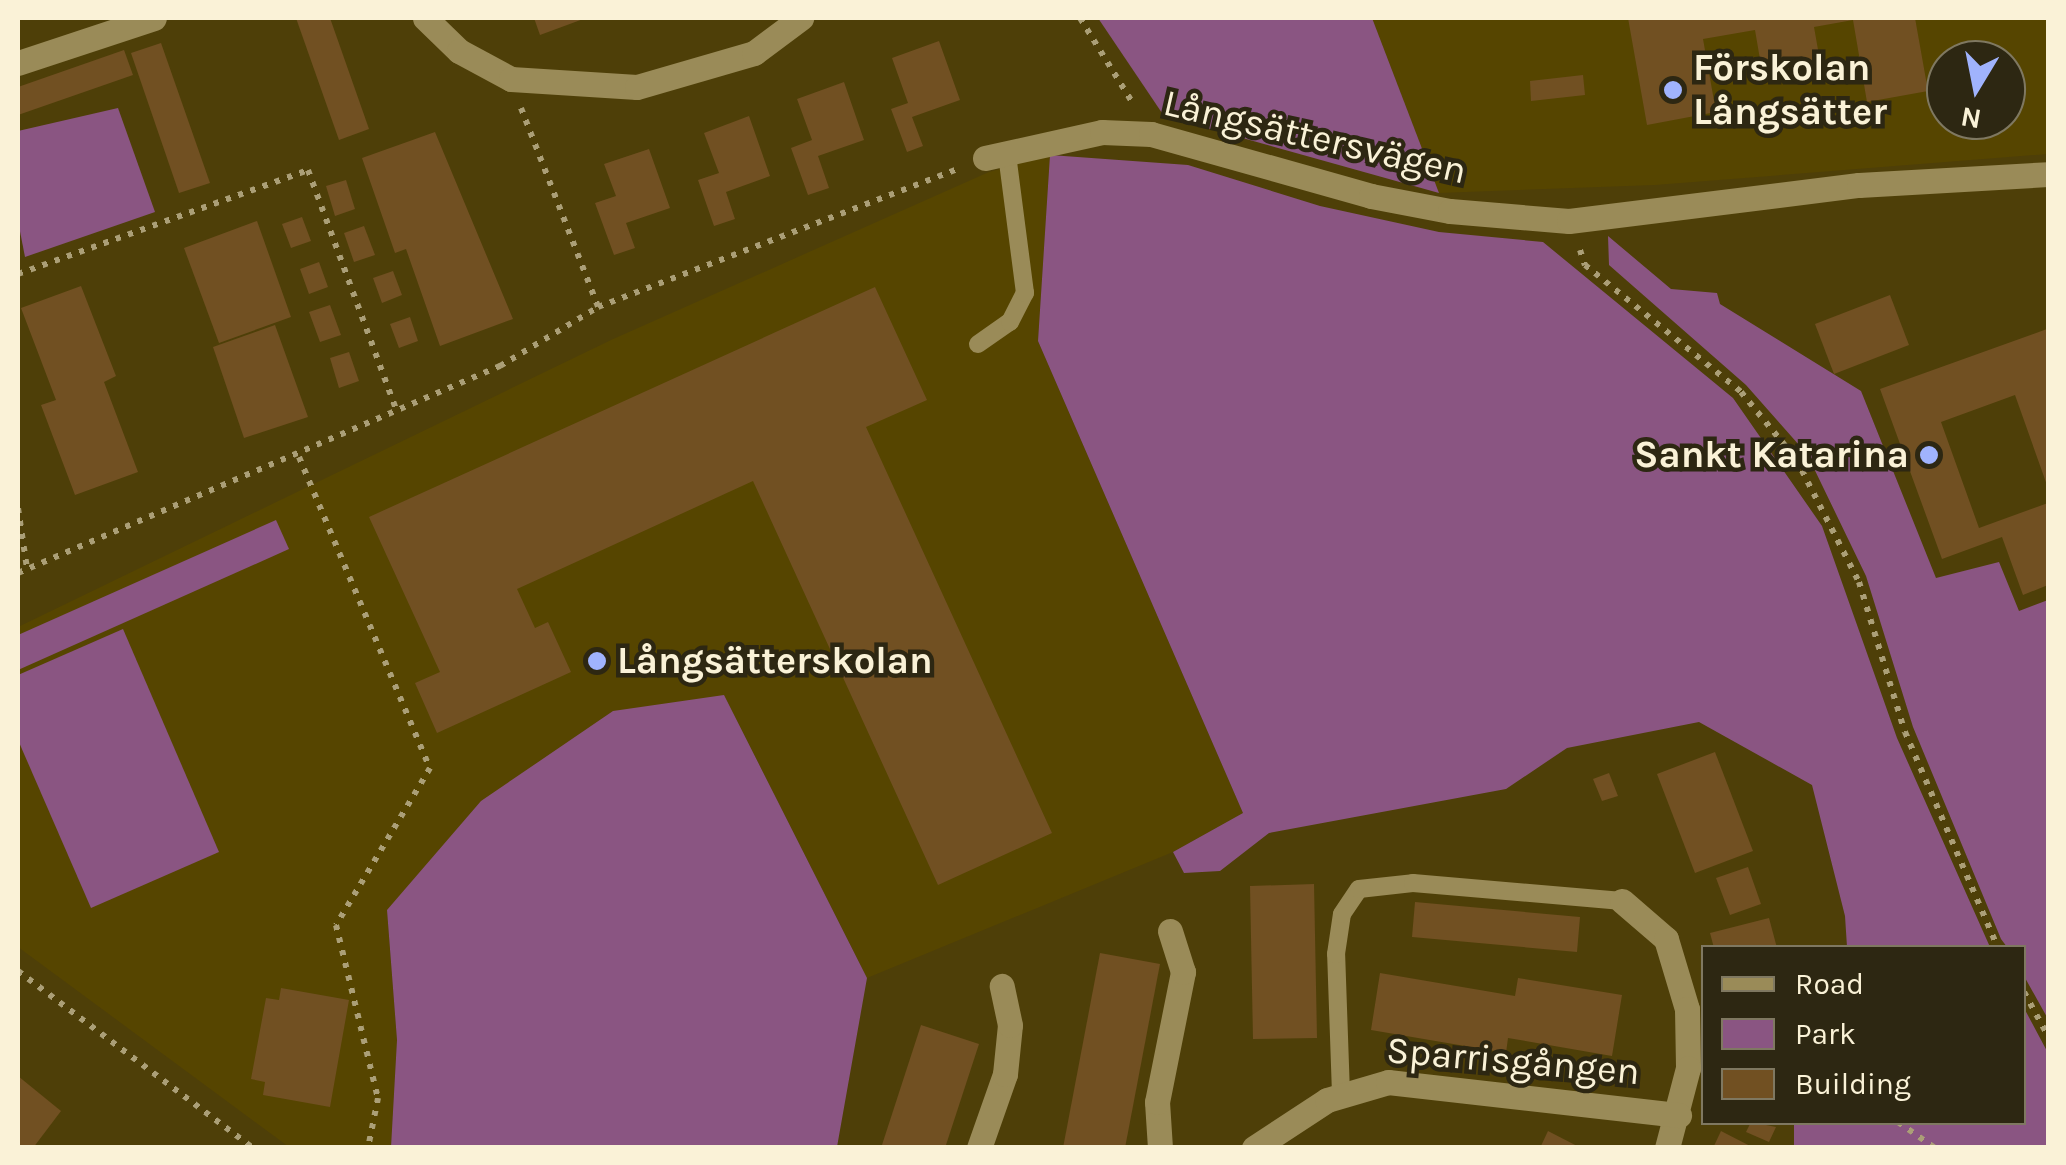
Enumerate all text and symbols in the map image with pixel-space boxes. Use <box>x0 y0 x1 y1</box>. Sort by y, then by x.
north arrow <box>1926 40 2026 140</box>
place label: Förskolan Långsätter <box>1693 45 1887 134</box>
marker: Förskolan Långsätter <box>1662 79 1684 101</box>
street label: Långsättersvägen <box>1159 80 1471 194</box>
text: N <box>1958 100 1984 136</box>
place label: Sankt Katarina <box>1634 432 1909 478</box>
marker: Sankt Katarina <box>1918 444 1940 466</box>
place label: Långsätterskolan <box>617 638 933 684</box>
marker: Långsätterskolan <box>586 650 608 672</box>
legend <box>1701 945 2026 1125</box>
text: Road <box>1795 966 1864 1002</box>
text: Park <box>1795 1016 1856 1052</box>
street label: Sparrisgången <box>1384 1027 1642 1095</box>
text: Building <box>1795 1066 1911 1102</box>

